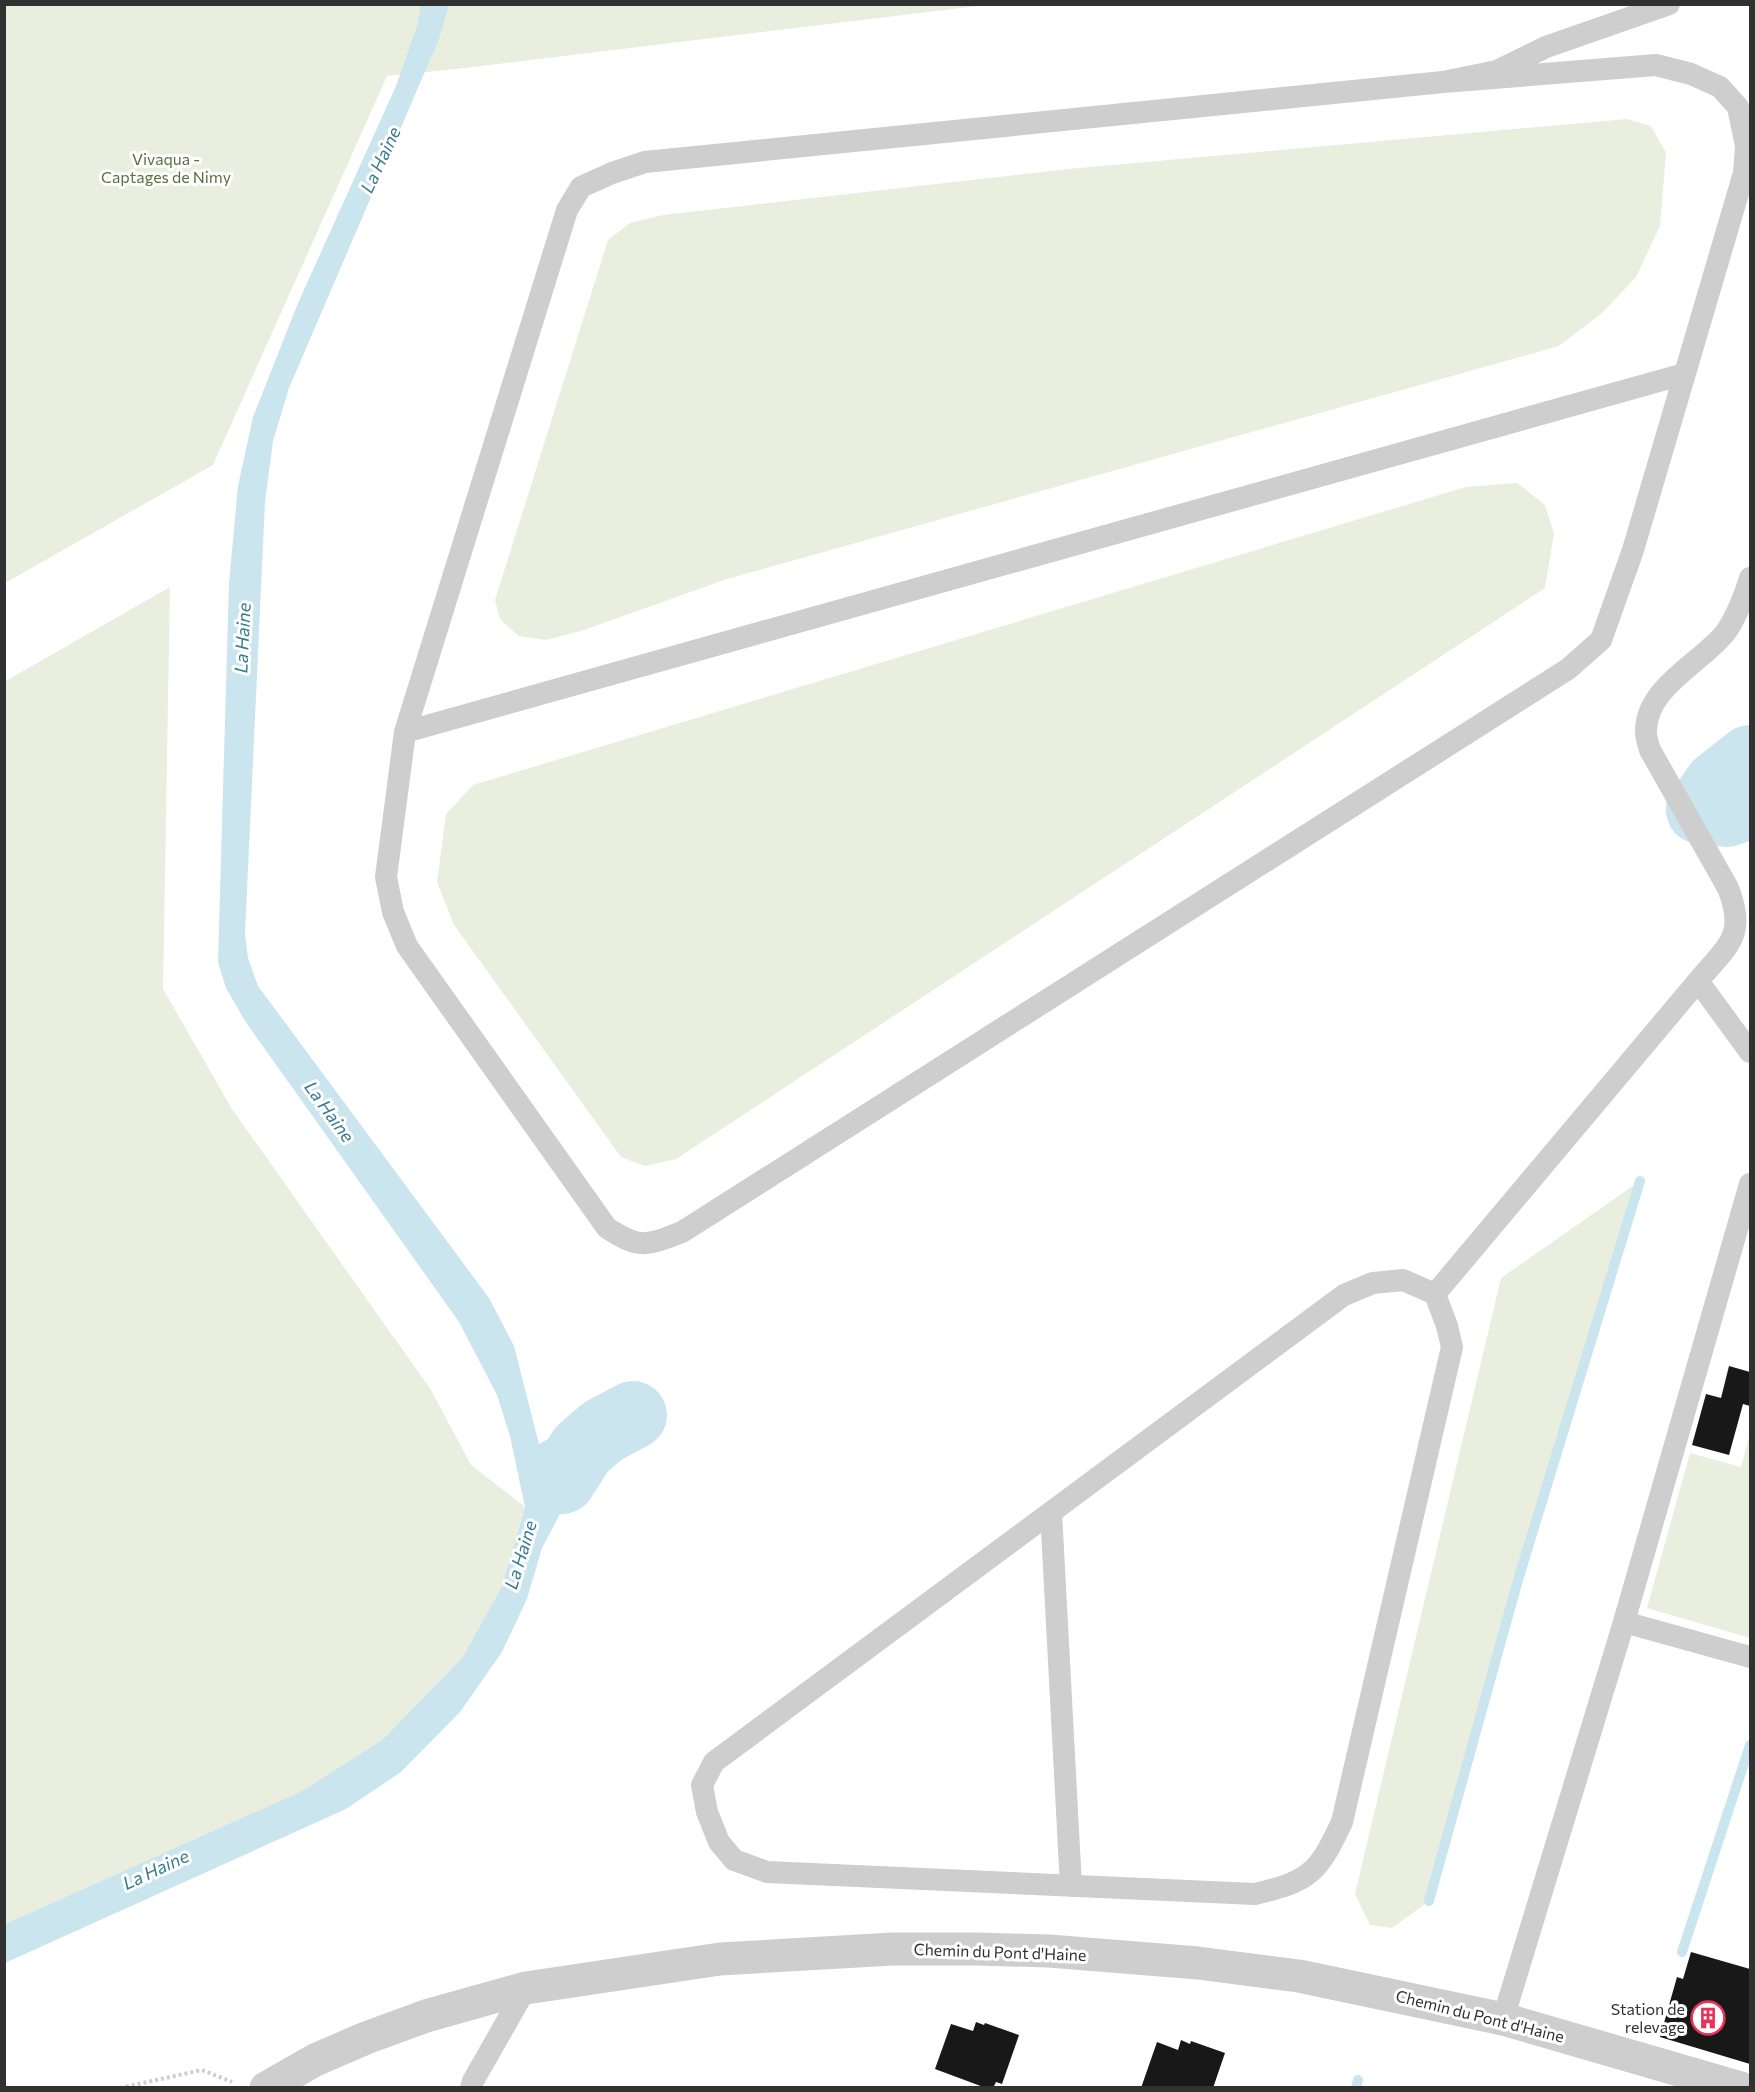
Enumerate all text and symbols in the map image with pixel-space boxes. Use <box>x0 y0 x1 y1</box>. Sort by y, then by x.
water label: La Haine <box>355 123 405 196</box>
park label: Vivaqua - Captages de Nimy <box>101 149 231 186</box>
water label: La Haine <box>229 602 255 674</box>
water label: La Haine <box>300 1076 360 1147</box>
water label: La Haine <box>499 1517 541 1592</box>
water label: La Haine <box>119 1844 193 1894</box>
street label: Chemin du Pont d'Haine <box>913 1939 1087 1964</box>
street label: Chemin du Pont d'Haine <box>1394 1985 1566 2046</box>
place label: Station de relevage <box>1611 1999 1685 2036</box>
building icon: Station de relevage <box>1690 2000 1726 2036</box>

